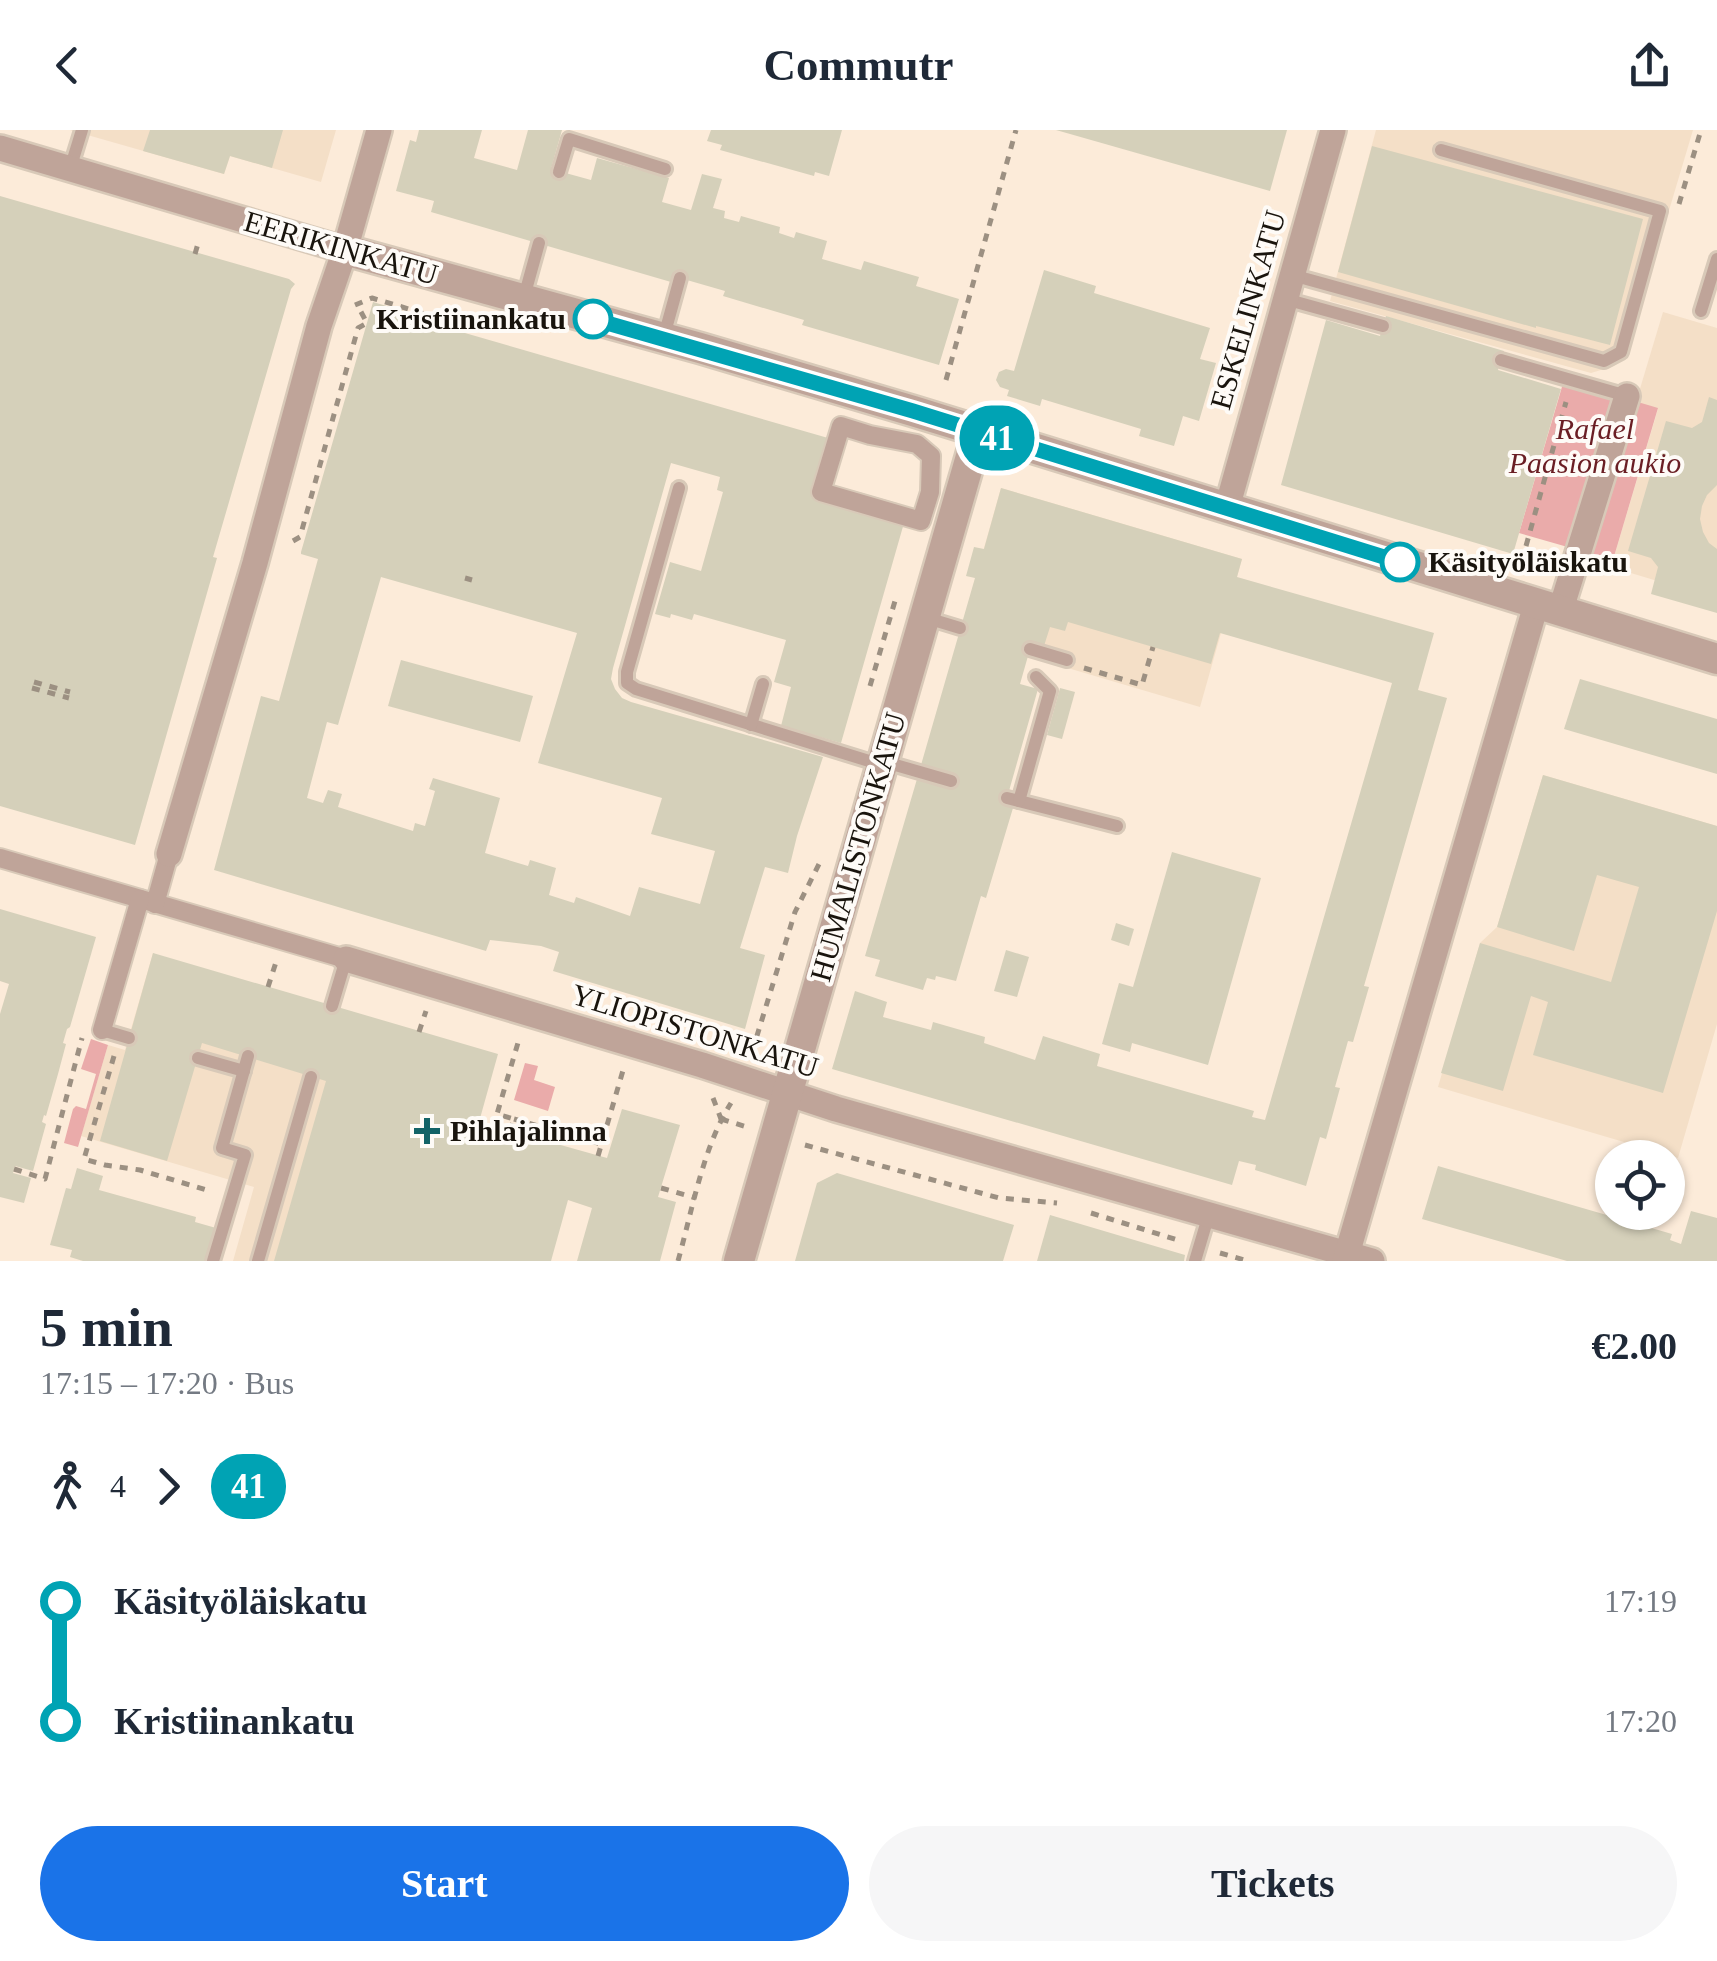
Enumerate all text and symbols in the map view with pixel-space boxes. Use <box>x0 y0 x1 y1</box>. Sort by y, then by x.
icon: back <box>40 38 95 93</box>
icon: share <box>1622 38 1677 93</box>
text: Commutr <box>764 40 953 90</box>
street label: EERIKINKATU <box>240 204 442 291</box>
street label: ESKELINKATU <box>1203 206 1292 413</box>
marker: Kristiinankatu <box>574 300 612 338</box>
place label: Kristiinankatu <box>376 302 566 335</box>
line badge: 41 <box>952 406 1042 470</box>
park label: Rafael Paasion aukio <box>1508 412 1681 479</box>
text: 41 <box>980 419 1015 458</box>
marker: Käsityöläiskatu <box>1381 543 1419 581</box>
place label: Käsityöläiskatu <box>1428 545 1628 578</box>
street label: HUMALISTONKATU <box>803 708 912 985</box>
street label: YLIOPISTONKATU <box>568 977 823 1084</box>
place label: Pihlajalinna <box>450 1114 607 1147</box>
marker: Pihlajalinna <box>414 1118 440 1144</box>
map controls <box>1595 1140 1685 1230</box>
button: locate <box>1595 1140 1685 1230</box>
text: 5 min <box>40 1297 173 1358</box>
text: €2.00 <box>1592 1325 1677 1367</box>
text: 17:15 – 17:20 · Bus <box>40 1365 294 1401</box>
icon: walk <box>40 1459 95 1514</box>
icon: forward <box>141 1459 196 1514</box>
text: 41 <box>231 1467 266 1506</box>
text: 4 <box>110 1468 126 1504</box>
text: Käsityöläiskatu <box>114 1580 367 1622</box>
text: 17:19 <box>1604 1583 1677 1619</box>
text: Kristiinankatu <box>114 1700 355 1742</box>
text: 17:20 <box>1604 1703 1677 1739</box>
button: Start <box>40 1826 849 1941</box>
button: Tickets <box>869 1826 1677 1941</box>

